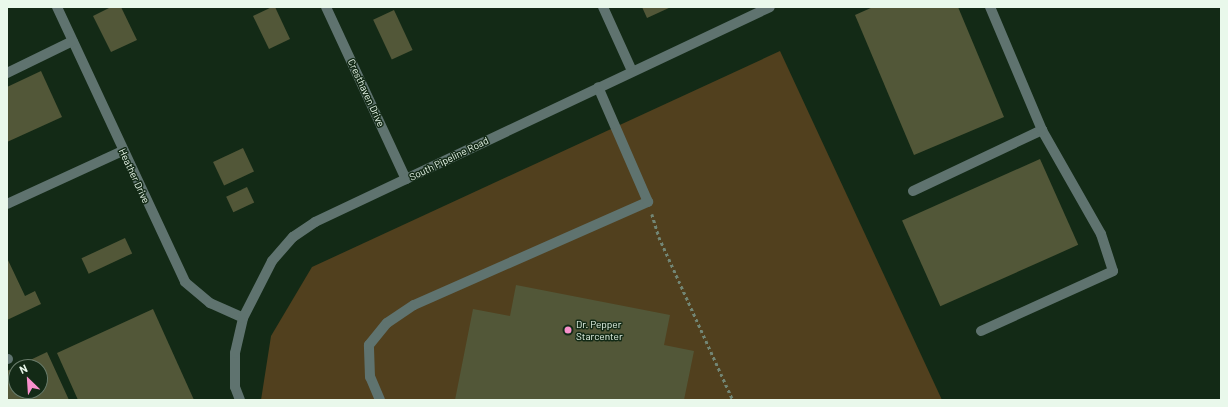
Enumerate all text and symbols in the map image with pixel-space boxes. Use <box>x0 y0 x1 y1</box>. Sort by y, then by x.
street label: Cresthaven Drive <box>345 57 387 129</box>
street label: South Pipeline Road <box>407 135 491 183</box>
street label: Heather Drive <box>116 147 152 205</box>
place label: Dr. Pepper Starcenter <box>576 318 623 342</box>
marker: Dr. Pepper Starcenter <box>563 325 573 335</box>
north arrow <box>8 359 48 399</box>
text: N <box>17 361 29 376</box>

